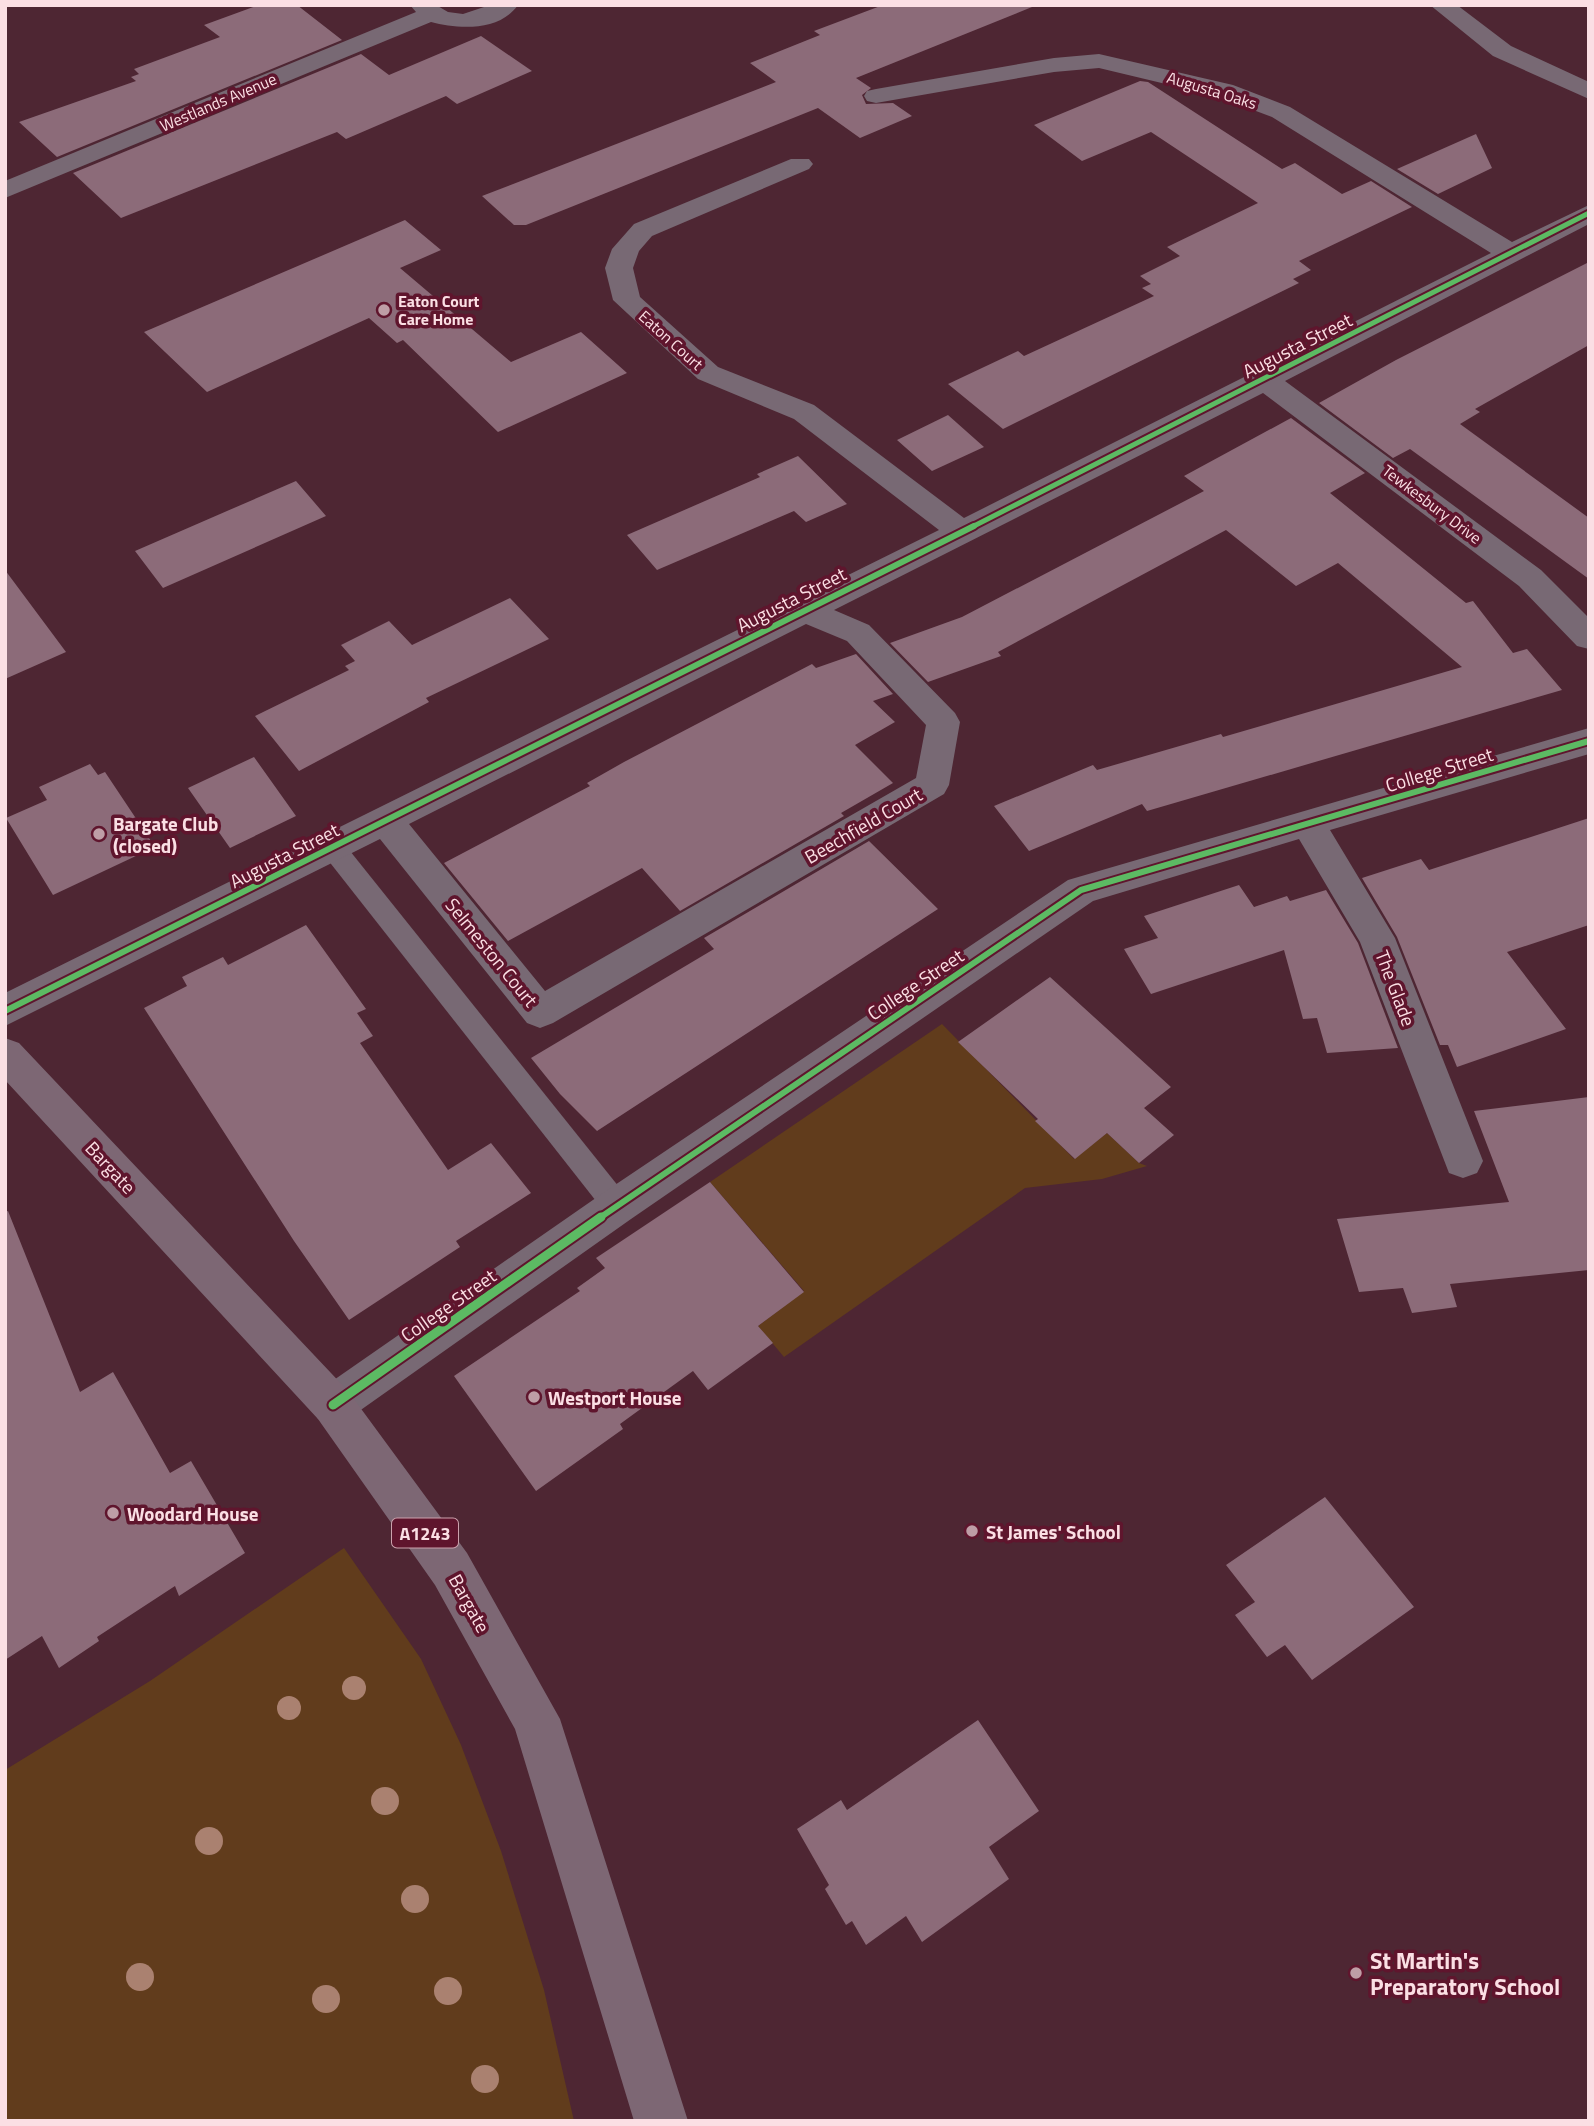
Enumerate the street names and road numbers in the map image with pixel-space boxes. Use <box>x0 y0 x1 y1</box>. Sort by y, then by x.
street label: Augusta Oaks <box>1164 65 1260 115</box>
street label: Westlands Avenue <box>156 67 280 137</box>
street label: Eaton Court <box>633 304 709 376</box>
street label: Augusta Street <box>1237 305 1357 385</box>
street label: Tewkesbury Drive <box>1377 459 1487 549</box>
street label: Augusta Street <box>731 559 851 639</box>
street label: College Street <box>1382 739 1497 799</box>
street label: Beechfield Court <box>799 779 927 870</box>
street label: Augusta Street <box>224 815 344 895</box>
street label: Selmeston Court <box>439 891 545 1013</box>
street label: College Street <box>861 941 969 1027</box>
street label: The Glade <box>1368 946 1424 1030</box>
street label: Bargate <box>79 1134 143 1200</box>
street label: College Street <box>394 1261 502 1349</box>
road number: A1243 <box>392 1518 458 1548</box>
street label: Bargate <box>442 1568 498 1638</box>

